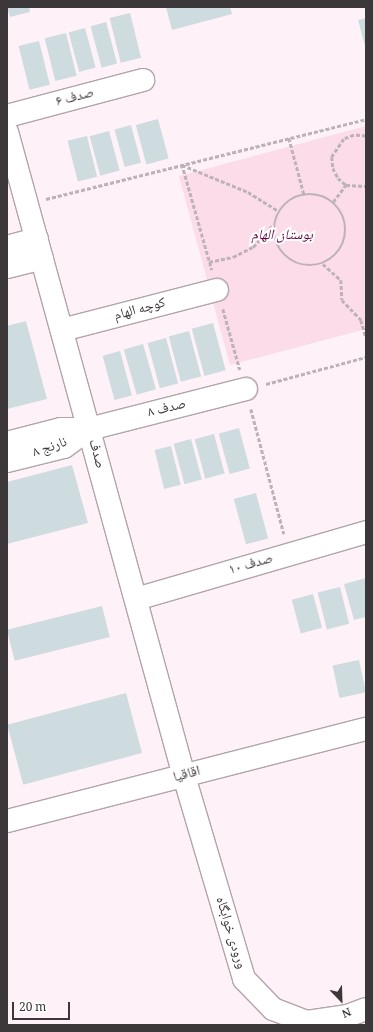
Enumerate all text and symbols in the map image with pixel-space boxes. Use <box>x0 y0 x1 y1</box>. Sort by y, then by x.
street label: صدف ۶ <box>54 85 96 111</box>
park label: بوستان الهام <box>251 228 313 244</box>
street label: کوچه الهام <box>112 295 168 325</box>
street label: صدف ۸ <box>146 396 188 422</box>
street label: نارنج ۸ <box>31 434 69 462</box>
street label: صدف <box>84 438 108 470</box>
street label: صدف ۱۰ <box>227 551 275 579</box>
street label: اقاقیا <box>172 763 202 787</box>
street label: ورودی خوابگاه <box>211 895 249 971</box>
north arrow <box>321 980 361 1020</box>
scale bar <box>14 994 72 1020</box>
text: 20 m <box>19 998 46 1019</box>
text: N <box>338 1001 354 1022</box>

